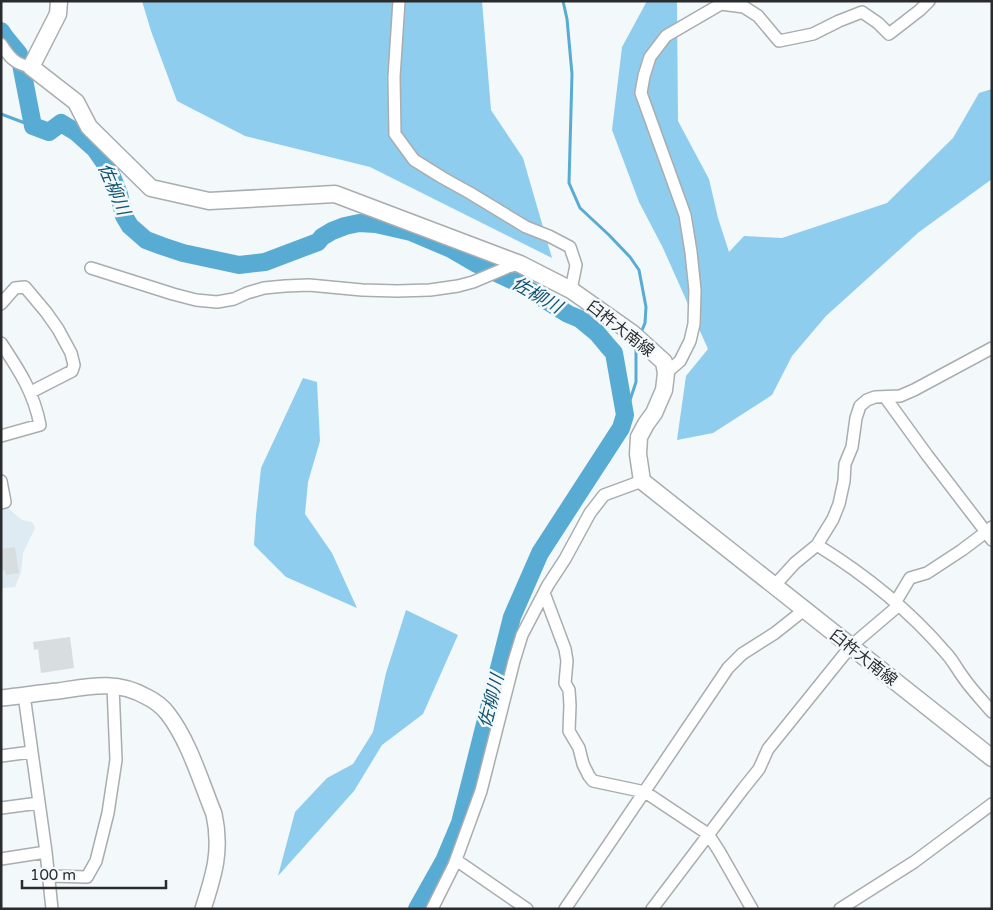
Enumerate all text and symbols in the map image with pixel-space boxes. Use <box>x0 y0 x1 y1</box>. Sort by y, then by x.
water label: 佐柳川 <box>93 160 135 220</box>
water label: 佐柳川 <box>508 272 568 319</box>
street label: 臼杵大南線 <box>583 296 658 361</box>
street label: 臼杵大南線 <box>826 625 901 690</box>
water label: 佐柳川 <box>474 670 509 730</box>
scale bar <box>22 858 166 890</box>
text: 100 m <box>30 866 76 884</box>

